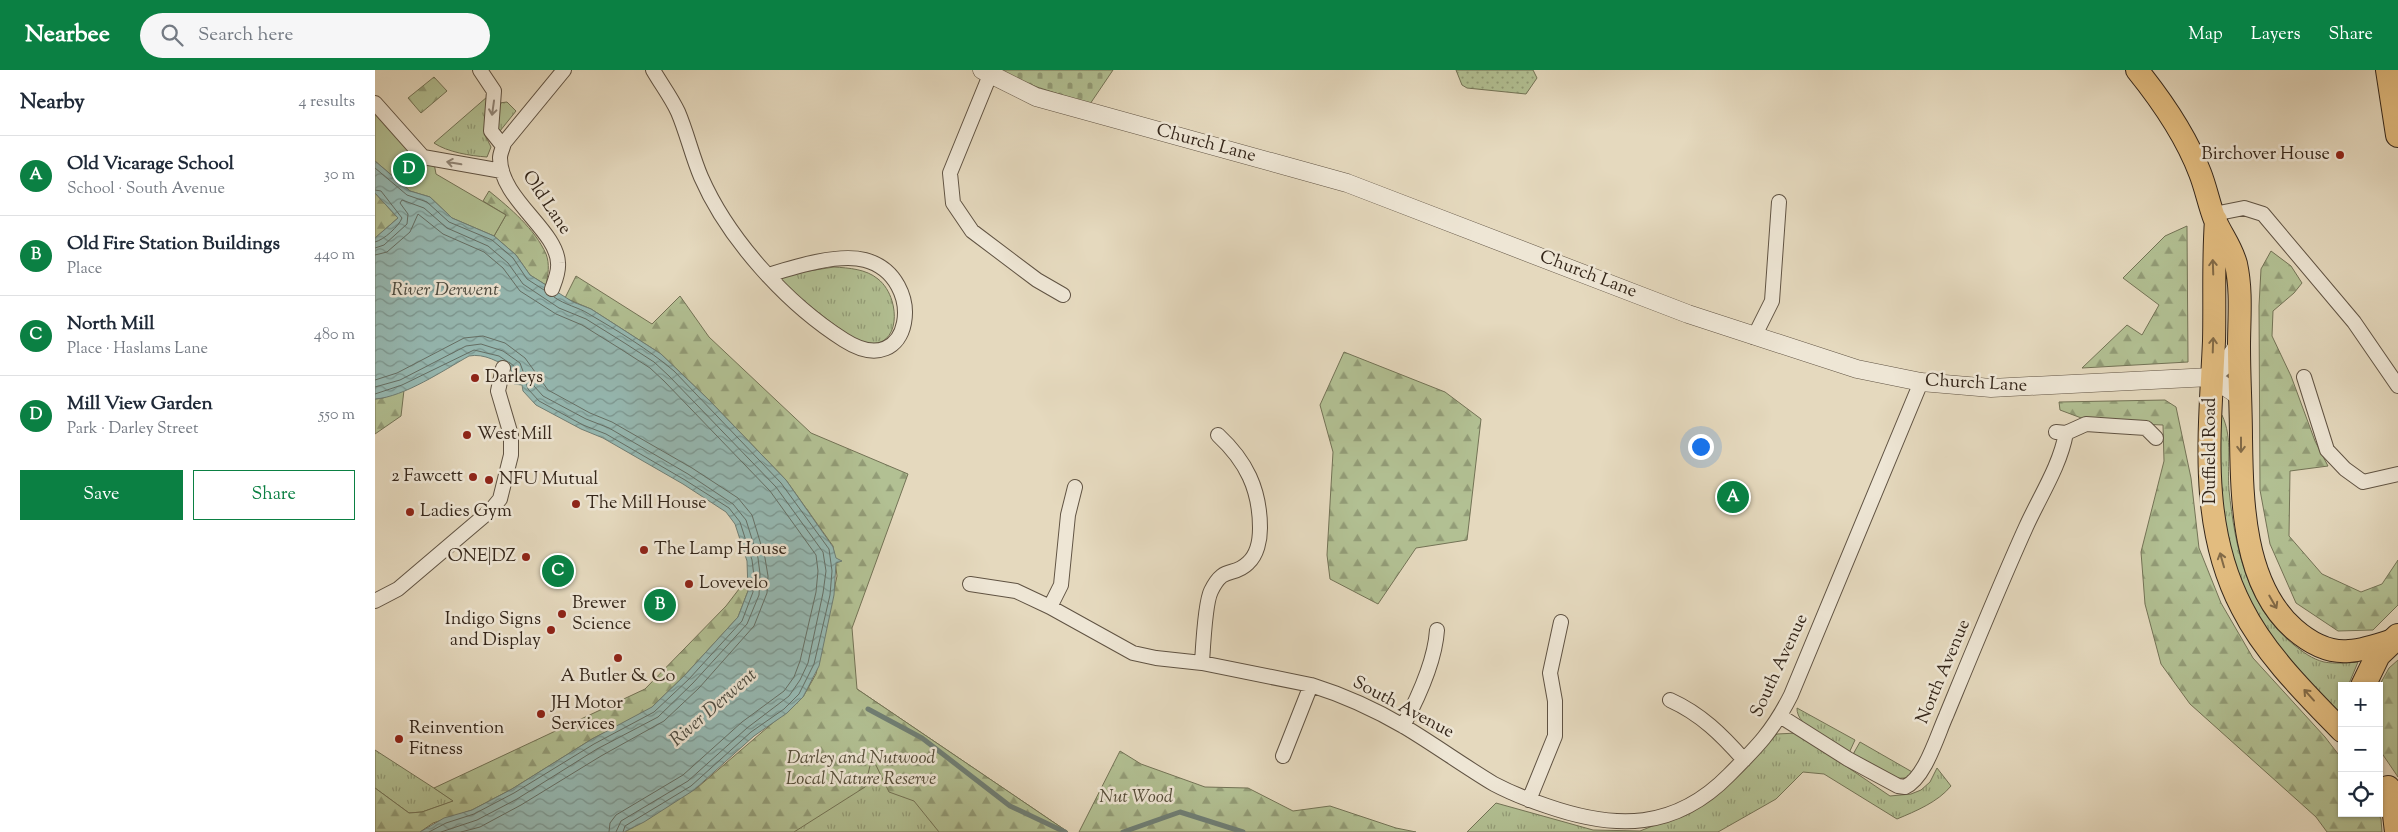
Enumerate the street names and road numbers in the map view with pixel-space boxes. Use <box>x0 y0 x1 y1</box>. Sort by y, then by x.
street label: Church Lane <box>1153 118 1259 170</box>
street label: Old Lane <box>515 166 577 240</box>
street label: Church Lane <box>1536 244 1640 306</box>
street label: Church Lane <box>1924 368 2028 400</box>
street label: Duffield Road <box>2198 398 2224 504</box>
street label: South Avenue <box>1745 610 1815 722</box>
street label: North Avenue <box>1910 616 1978 728</box>
street label: South Avenue <box>1348 670 1458 746</box>

